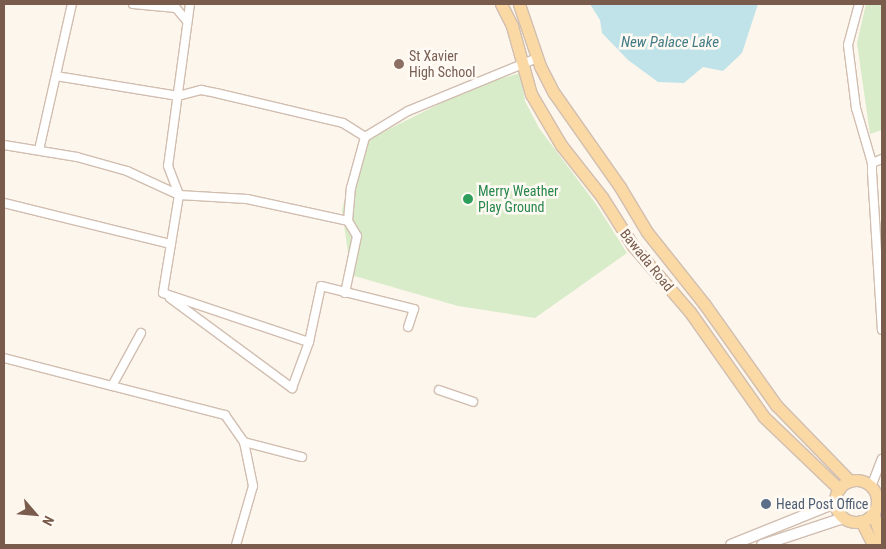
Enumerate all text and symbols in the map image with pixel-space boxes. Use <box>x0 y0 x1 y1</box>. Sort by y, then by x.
water label: New Palace Lake <box>621 34 719 52</box>
place label: St Xavier High School <box>409 48 476 80</box>
marker: St Xavier High School <box>393 58 405 70</box>
place label: Merry Weather Play Ground <box>478 183 558 216</box>
marker: Merry Weather Play Ground <box>462 193 474 205</box>
street label: Bawada Road <box>617 226 677 294</box>
north arrow <box>10 489 60 539</box>
place label: Head Post Office <box>776 496 868 512</box>
marker: Head Post Office <box>760 498 772 510</box>
text: N <box>39 513 57 528</box>

